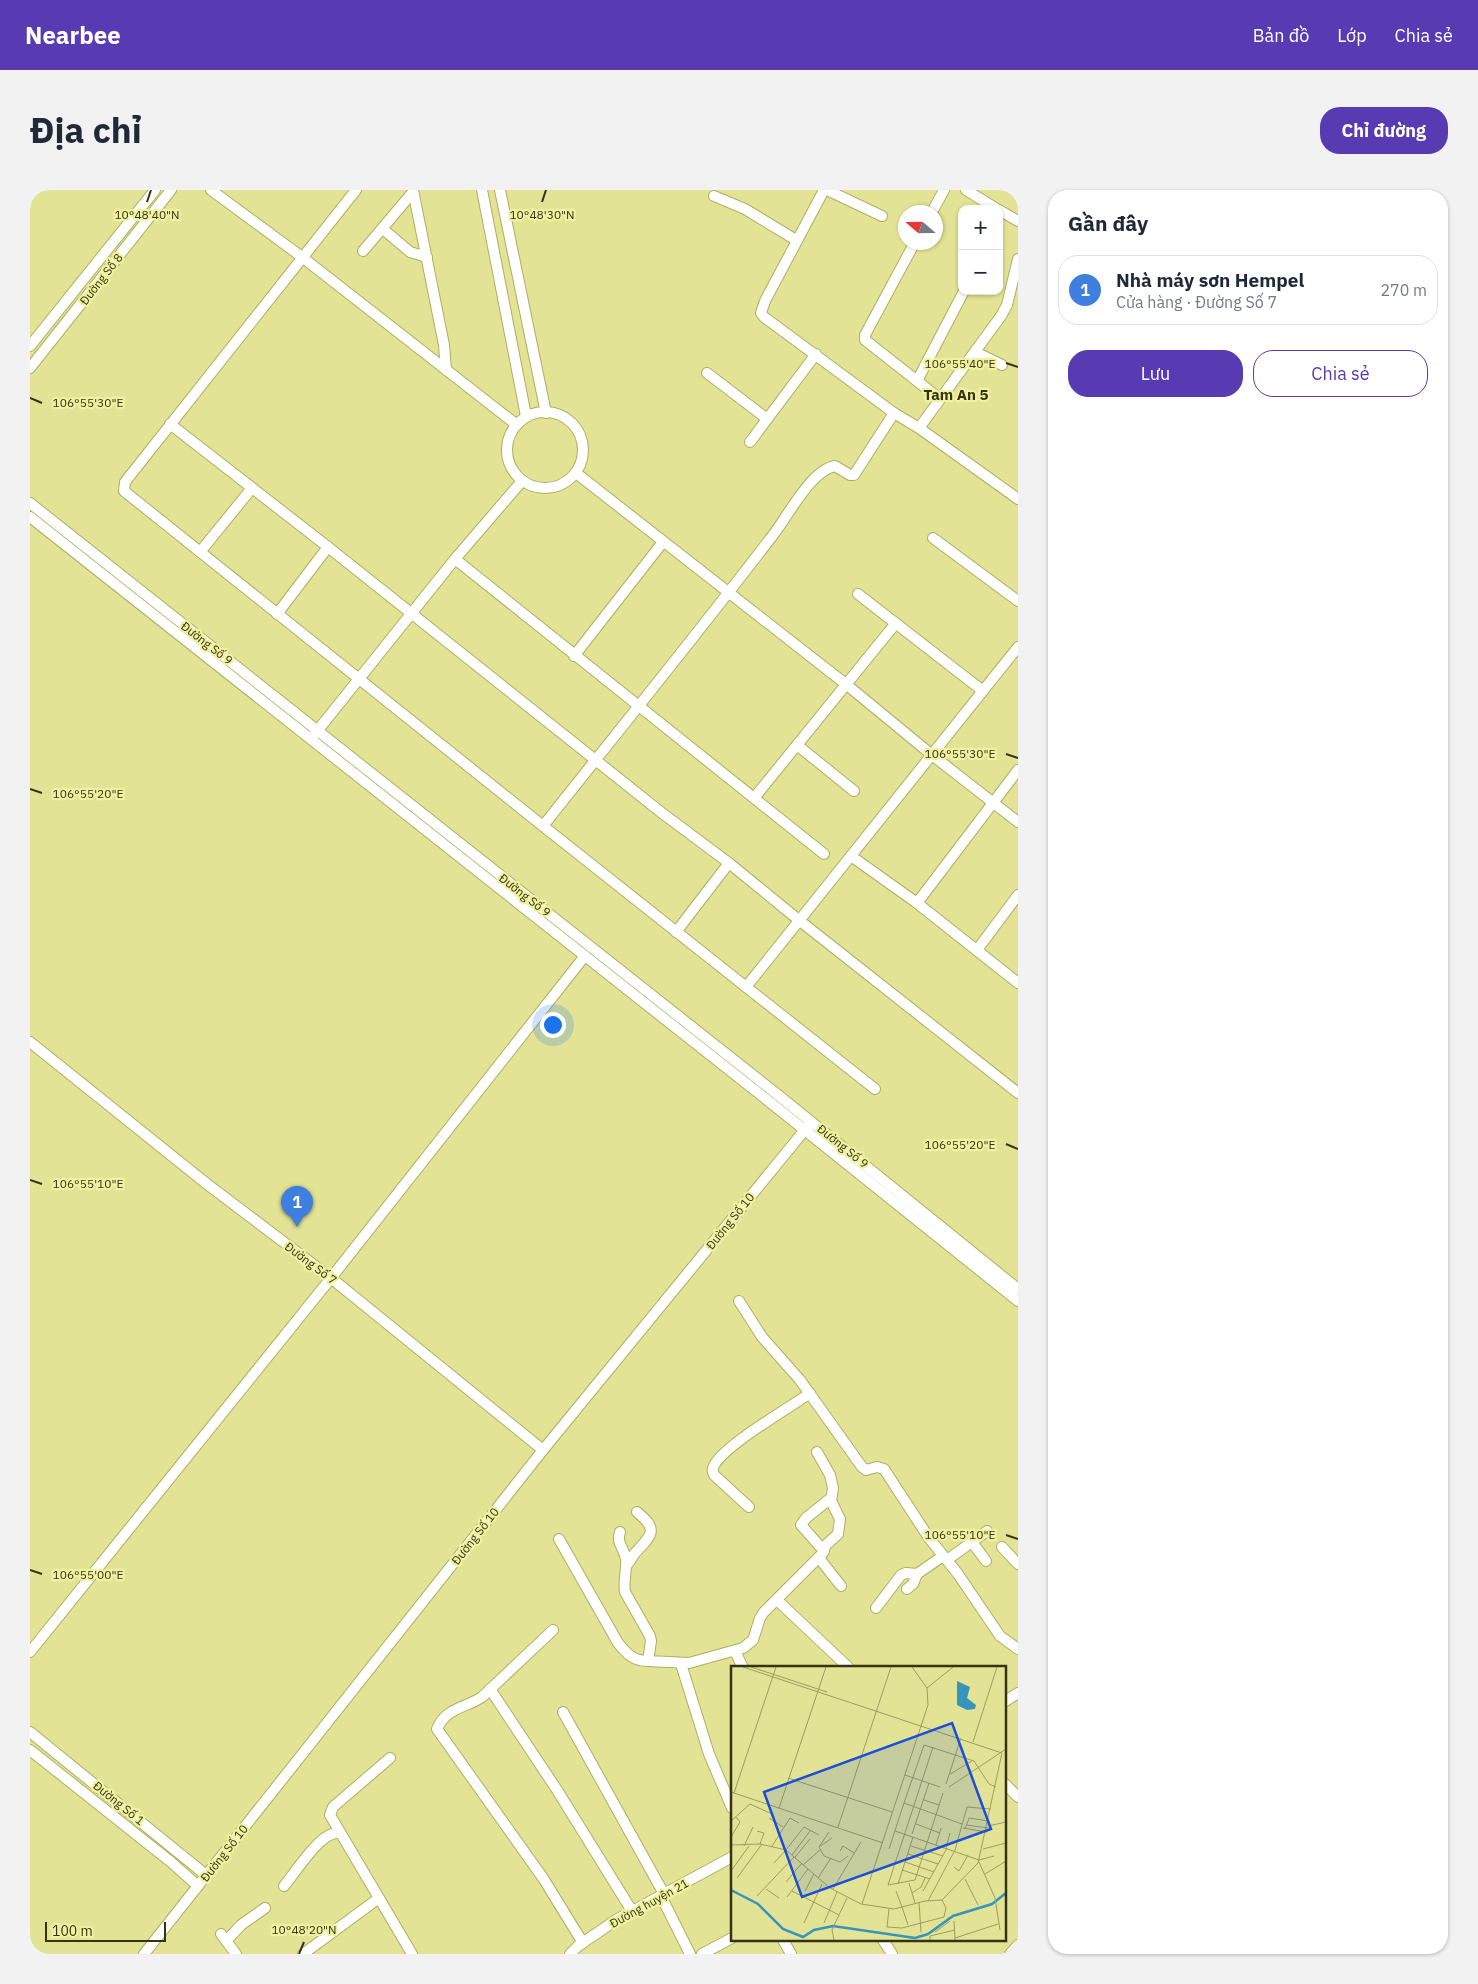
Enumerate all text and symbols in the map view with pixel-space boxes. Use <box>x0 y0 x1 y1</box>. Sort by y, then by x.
text: Nearbee <box>25 19 121 51</box>
text: Bản đồ <box>1253 24 1309 47</box>
text: Lớp <box>1337 24 1367 47</box>
text: Chia sẻ <box>1395 24 1453 47</box>
text: Địa chỉ <box>30 107 142 153</box>
button: Chỉ đường <box>1320 107 1448 154</box>
north arrow <box>898 205 943 250</box>
map controls <box>958 205 1003 295</box>
button: + <box>958 205 1003 250</box>
text: 10°48'40"N <box>114 207 180 222</box>
text: 10°48'30"N <box>509 207 575 222</box>
text: Gần đây <box>1068 209 1148 237</box>
street label: Đường Số 8 <box>76 250 126 308</box>
button: − <box>958 250 1003 295</box>
text: Nhà máy sơn Hempel <box>1116 268 1304 292</box>
text: 1 <box>1080 280 1090 300</box>
text: 270 m <box>1380 280 1427 300</box>
text: Cửa hàng · Đường Số 7 <box>1116 292 1277 312</box>
button: Lưu <box>1068 350 1243 397</box>
button: Chia sẻ <box>1253 350 1428 397</box>
text: 106°55'40"E <box>925 356 995 371</box>
district label: Tam An 5 <box>924 385 988 404</box>
text: 106°55'30"E <box>53 395 123 410</box>
street label: Đường Số 9 <box>178 618 236 668</box>
text: 106°55'30"E <box>925 746 995 761</box>
text: 106°55'20"E <box>53 786 123 801</box>
street label: Đường Số 9 <box>496 870 554 920</box>
your location <box>540 1012 566 1038</box>
street label: Đường Số 9 <box>814 1121 872 1171</box>
text: 106°55'20"E <box>925 1137 995 1152</box>
text: 106°55'10"E <box>53 1176 123 1191</box>
pin: 1 <box>281 1186 313 1227</box>
street label: Đường Số 10 <box>703 1190 757 1252</box>
street label: Đường Số 7 <box>282 1239 340 1287</box>
street label: Đường Số 10 <box>448 1504 502 1568</box>
text: 106°55'10"E <box>925 1527 995 1542</box>
text: 106°55'00"E <box>53 1567 123 1582</box>
inset map <box>731 1666 1006 1942</box>
street label: Đường Số 1 <box>90 1778 148 1828</box>
street label: Đường Số 10 <box>197 1821 251 1885</box>
street label: Đường huyện 21 <box>607 1875 691 1931</box>
scale bar <box>45 1919 166 1942</box>
text: 100 m <box>52 1922 93 1940</box>
text: 10°48'20"N <box>271 1922 337 1937</box>

